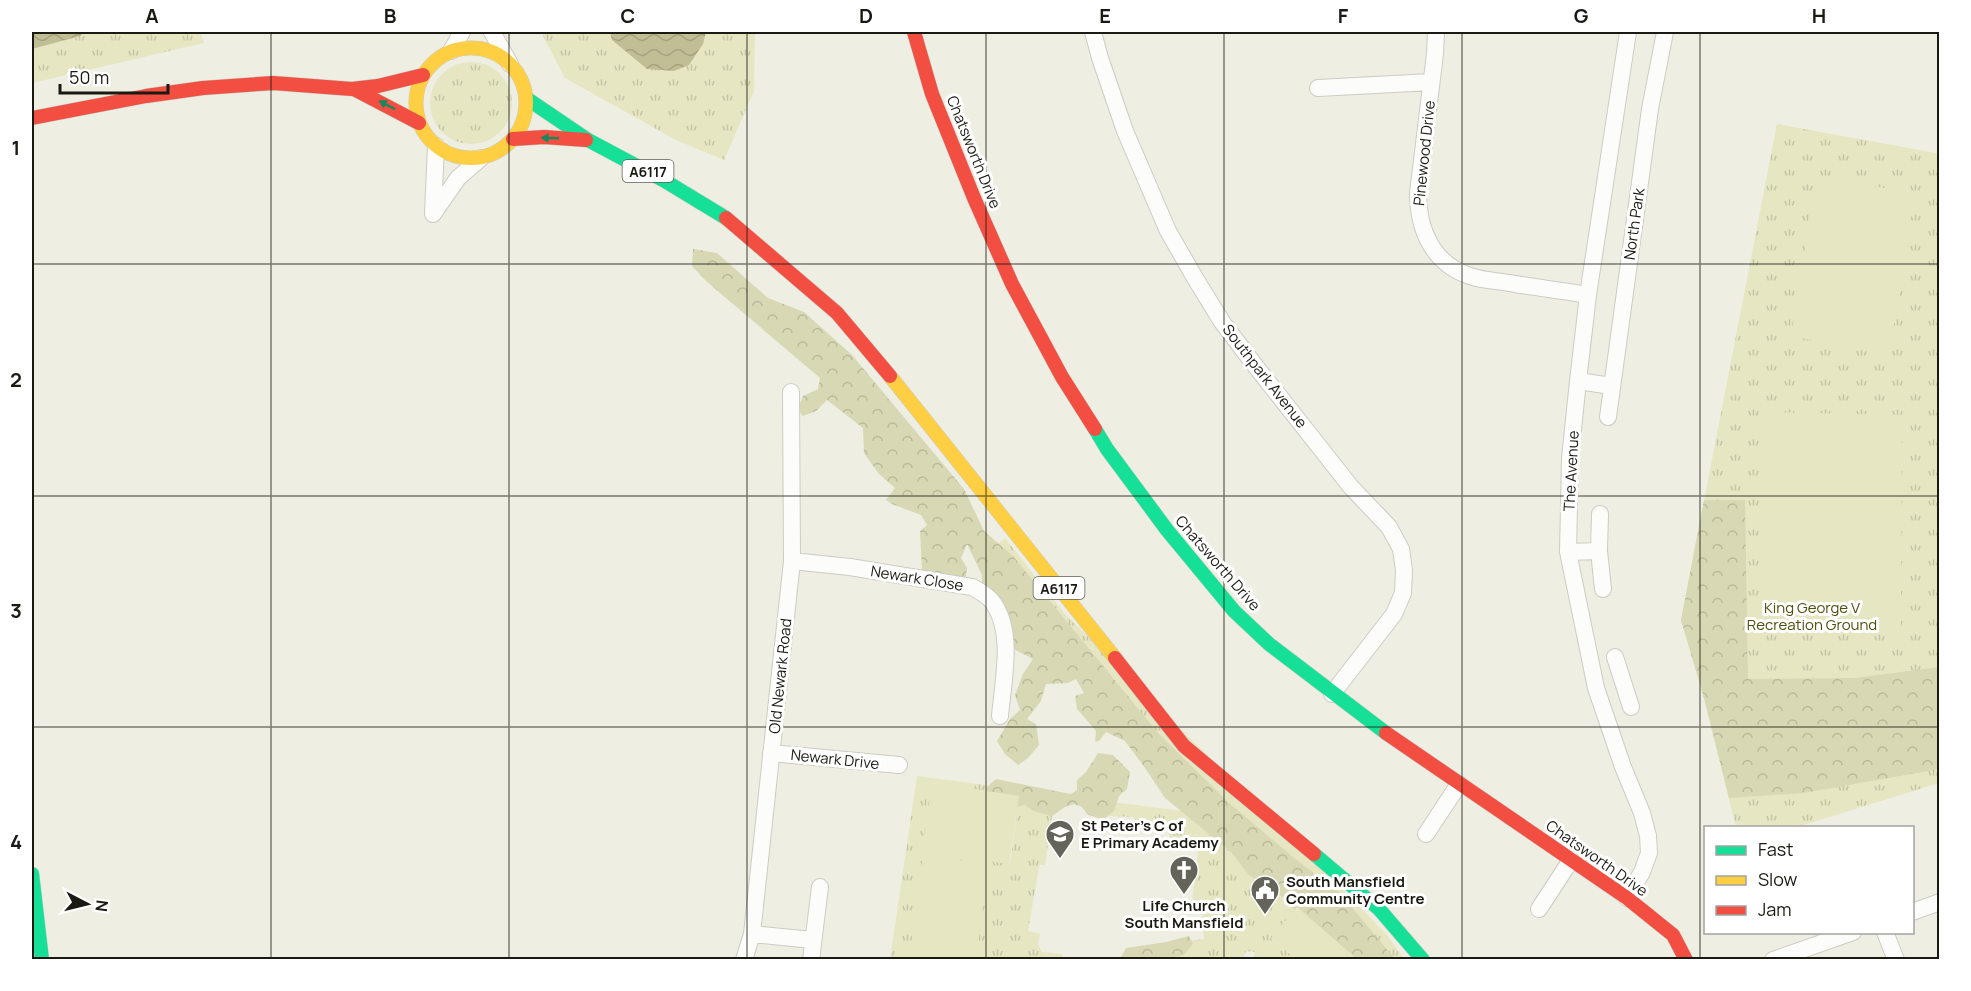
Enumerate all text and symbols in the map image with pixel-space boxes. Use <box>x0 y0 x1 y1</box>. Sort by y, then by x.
text: A <box>145 2 159 29</box>
text: B <box>384 2 397 29</box>
text: C <box>621 2 635 29</box>
text: D <box>859 2 873 29</box>
text: E <box>1099 2 1111 29</box>
text: F <box>1338 2 1349 29</box>
text: G <box>1574 2 1589 29</box>
text: H <box>1812 2 1826 29</box>
scale bar <box>60 57 168 95</box>
text: 50 m <box>69 65 109 89</box>
street label: Chatsworth Drive <box>942 92 1006 212</box>
street label: Pinewood Drive <box>1408 99 1440 207</box>
one-way arrow <box>378 100 395 110</box>
one-way arrow <box>541 133 560 142</box>
text: 1 <box>12 134 20 161</box>
road number: A6117 <box>622 160 674 182</box>
street label: North Park <box>1619 186 1650 261</box>
street label: Southpark Avenue <box>1218 320 1312 432</box>
text: 2 <box>10 366 22 393</box>
street label: The Avenue <box>1558 430 1584 512</box>
street label: Chatsworth Drive <box>1171 511 1265 615</box>
street label: Newark Close <box>869 560 965 596</box>
road number: A6117 <box>1034 577 1084 599</box>
text: 3 <box>10 597 22 624</box>
park label: King George V Recreation Ground <box>1747 597 1877 635</box>
street label: Old Newark Road <box>764 617 796 735</box>
street label: Newark Drive <box>790 744 881 774</box>
place label: St Peter's C of E Primary Academy <box>1081 815 1219 853</box>
street label: Chatsworth Drive <box>1542 815 1652 901</box>
school or university icon: St Peter's C of E Primary Academy <box>1044 818 1076 860</box>
legend <box>1704 826 1914 934</box>
text: 4 <box>10 828 22 855</box>
text: Fast <box>1758 837 1793 861</box>
church icon: Life Church South Mansfield <box>1168 854 1200 896</box>
text: Slow <box>1758 867 1798 891</box>
place label: South Mansfield Community Centre <box>1286 871 1425 909</box>
north arrow <box>57 874 117 934</box>
public building icon: South Mansfield Community Centre <box>1249 874 1281 916</box>
place label: Life Church South Mansfield <box>1125 895 1243 933</box>
text: Jam <box>1758 897 1792 921</box>
text: N <box>90 899 114 913</box>

